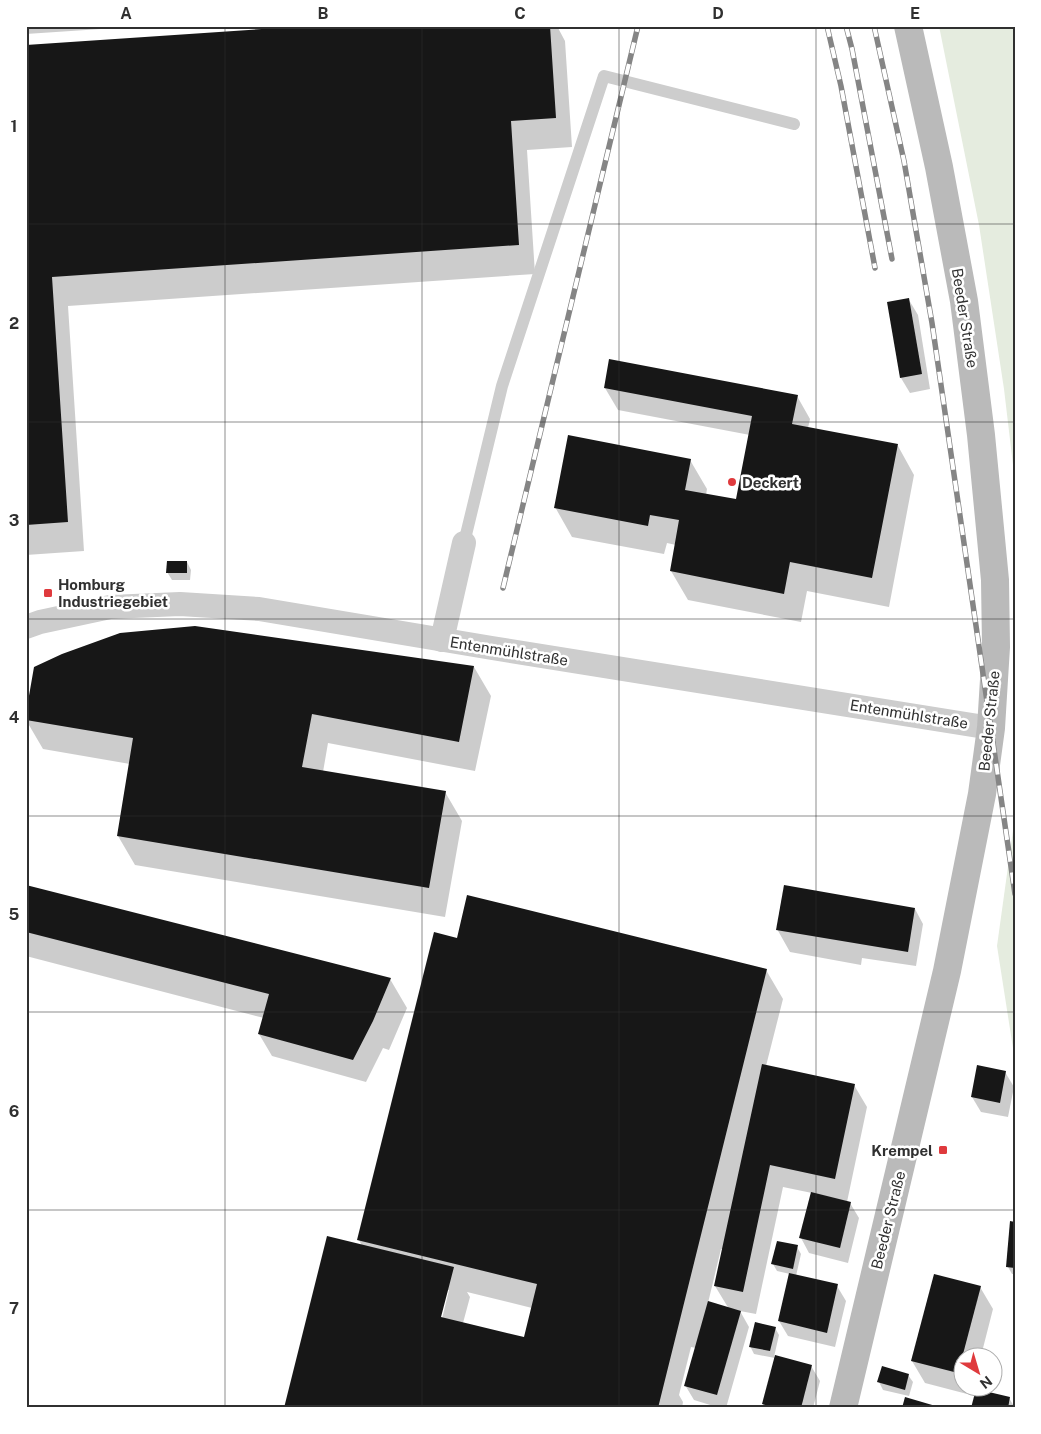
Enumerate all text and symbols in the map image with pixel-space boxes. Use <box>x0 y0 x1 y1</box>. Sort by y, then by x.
text: A <box>120 4 132 23</box>
text: B <box>318 4 329 23</box>
text: C <box>514 4 526 23</box>
text: D <box>712 4 724 23</box>
text: E <box>910 4 920 23</box>
text: 1 <box>11 117 17 136</box>
street label: Beeder Straße <box>949 267 981 369</box>
text: 2 <box>9 314 19 333</box>
place label: Deckert <box>742 474 799 491</box>
marker: Deckert <box>726 476 738 488</box>
text: 3 <box>9 511 19 530</box>
place label: Homburg Industriegebiet <box>58 576 168 610</box>
marker: Homburg Industriegebiet <box>42 587 54 599</box>
street label: Entenmühlstraße <box>449 633 569 669</box>
street label: Beeder Straße <box>975 670 1003 772</box>
street label: Entenmühlstraße <box>849 696 969 732</box>
text: 4 <box>9 708 20 727</box>
text: 5 <box>9 905 20 924</box>
text: 6 <box>9 1102 19 1121</box>
place label: Krempel <box>871 1142 933 1159</box>
marker: Krempel <box>937 1144 949 1156</box>
street label: Beeder Straße <box>868 1169 908 1271</box>
text: 7 <box>9 1299 19 1318</box>
north arrow <box>954 1346 1004 1396</box>
text: N <box>977 1373 995 1392</box>

